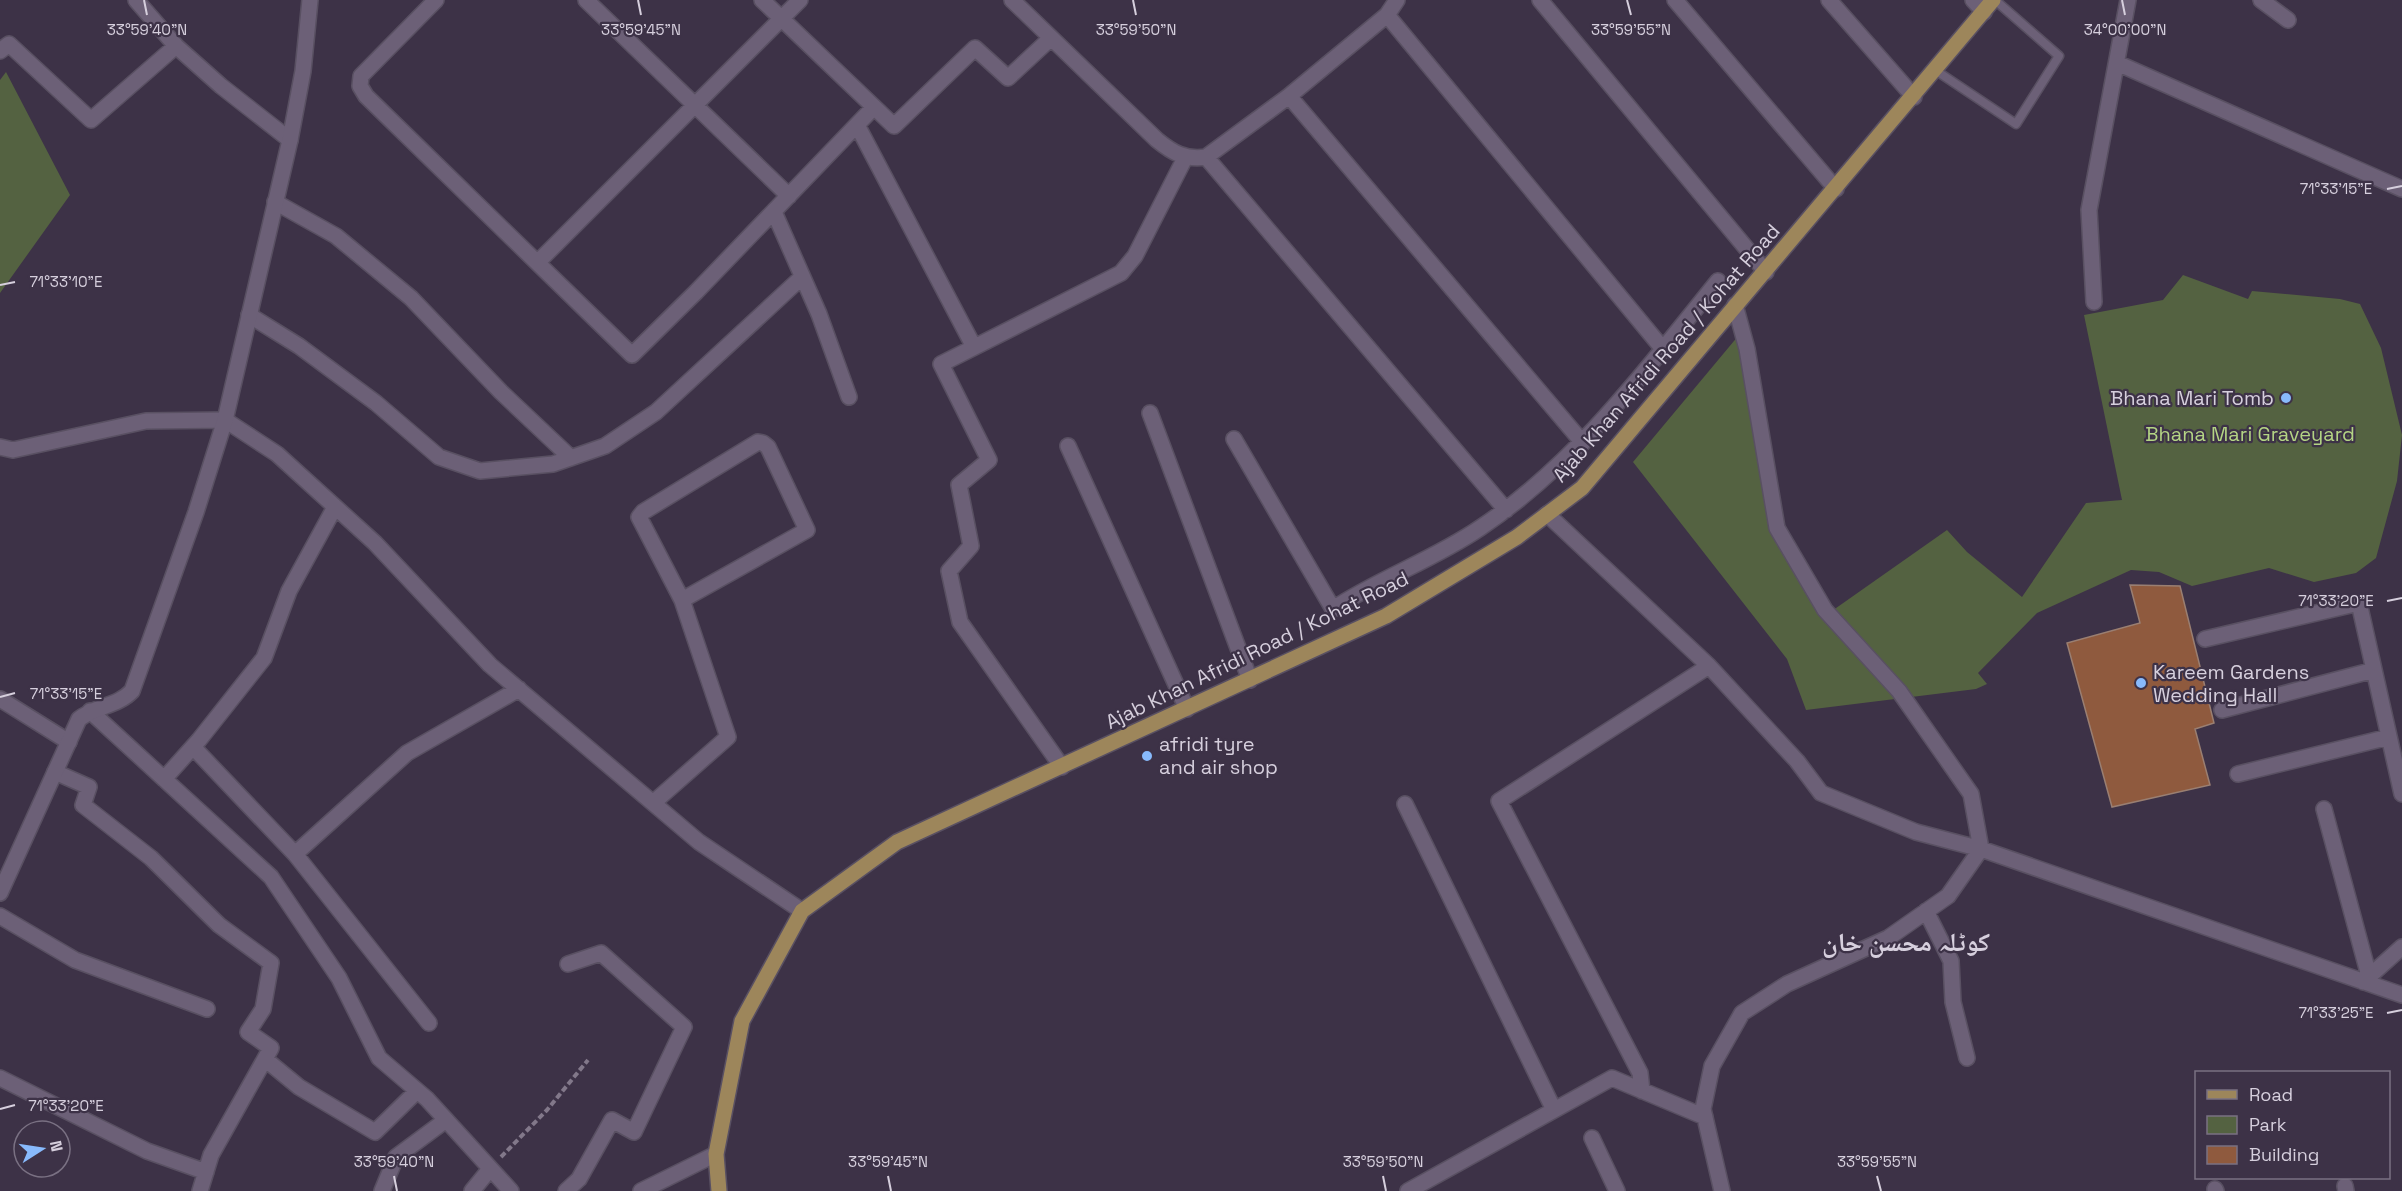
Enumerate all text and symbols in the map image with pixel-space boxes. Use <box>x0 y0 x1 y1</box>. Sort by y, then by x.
text: 33°59'40"N <box>107 20 187 39</box>
text: 33°59'45"N <box>601 20 681 39</box>
text: 33°59'50"N <box>1096 20 1176 39</box>
text: 33°59'55"N <box>1591 20 1671 39</box>
text: 34°00'00"N <box>2084 20 2166 39</box>
text: 71°33'15"E <box>2300 179 2372 198</box>
street label: Ajab Khan Afridi Road / Kohat Road <box>1547 218 1785 488</box>
text: 71°33'10"E <box>30 272 102 291</box>
place label: Bhana Mari Tomb <box>2110 385 2274 411</box>
marker: Bhana Mari Tomb <box>2279 391 2293 405</box>
park label: Bhana Mari Graveyard <box>2145 421 2355 447</box>
street label: Ajab Khan Afridi Road / Kohat Road <box>1101 565 1413 735</box>
text: 71°33'20"E <box>2298 591 2374 610</box>
place label: Kareem Gardens Wedding Hall <box>2153 659 2309 708</box>
marker: Kareem Gardens Wedding Hall <box>2134 676 2148 690</box>
text: 71°33'15"E <box>30 684 102 703</box>
place label: afridi tyre and air shop <box>1159 731 1278 780</box>
marker: afridi tyre and air shop <box>1140 749 1154 763</box>
district label: کوٹلہ محسن خان <box>1822 925 1990 959</box>
text: 71°33'25"E <box>2298 1003 2374 1022</box>
legend <box>2195 1071 2390 1179</box>
text: Road <box>2249 1083 2293 1106</box>
text: 71°33'20"E <box>28 1096 104 1115</box>
text: Park <box>2249 1113 2287 1136</box>
north arrow <box>12 1119 72 1179</box>
text: N <box>45 1139 68 1153</box>
text: Building <box>2249 1143 2319 1166</box>
text: 33°59'40"N <box>354 1152 434 1171</box>
text: 33°59'45"N <box>848 1152 928 1171</box>
text: 33°59'50"N <box>1343 1152 1423 1171</box>
text: 33°59'55"N <box>1837 1152 1917 1171</box>

